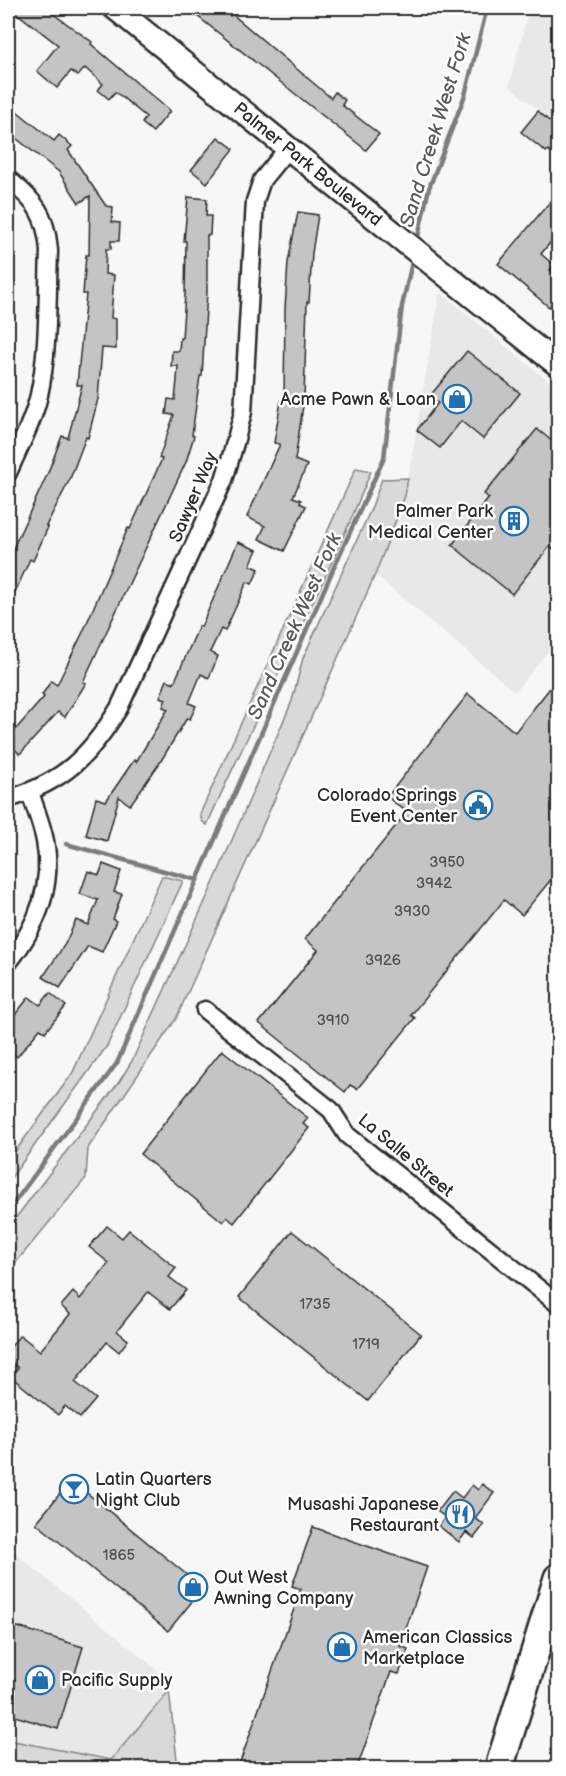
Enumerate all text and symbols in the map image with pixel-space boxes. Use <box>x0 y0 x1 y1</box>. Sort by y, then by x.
water label: Sand Creek West Fork <box>395 29 477 230</box>
street label: Palmer Park Boulevard <box>229 98 386 231</box>
shop icon: Acme Pawn & Loan <box>441 383 473 415</box>
place label: Acme Pawn & Loan <box>280 389 436 410</box>
street label: Sawyer Way <box>165 448 222 545</box>
place label: Palmer Park Medical Center <box>368 501 493 543</box>
building icon: Palmer Park Medical Center <box>498 505 530 537</box>
water label: Sand Creek West Fork <box>243 528 347 723</box>
place label: Colorado Springs Event Center <box>317 785 457 827</box>
public building icon: Colorado Springs Event Center <box>462 789 494 821</box>
house number: 3950 <box>429 853 465 872</box>
house number: 3942 <box>416 874 452 893</box>
house number: 3930 <box>394 902 430 921</box>
house number: 3926 <box>365 951 401 970</box>
house number: 3910 <box>317 1011 349 1030</box>
street label: La Salle Street <box>354 1109 458 1202</box>
house number: 1735 <box>300 1295 331 1314</box>
house number: 1719 <box>352 1335 380 1354</box>
place label: Latin Quarters Night Club <box>95 1469 212 1511</box>
bar icon: Latin Quarters Night Club <box>58 1473 90 1505</box>
place label: Musashi Japanese Restaurant <box>287 1494 439 1536</box>
restaurant icon: Musashi Japanese Restaurant <box>444 1498 476 1530</box>
house number: 1865 <box>103 1546 135 1565</box>
place label: Out West Awning Company <box>214 1567 354 1609</box>
shop icon: Out West Awning Company <box>177 1571 209 1603</box>
place label: American Classics Marketplace <box>363 1627 513 1669</box>
shop icon: American Classics Marketplace <box>326 1631 358 1663</box>
shop icon: Pacific Supply <box>24 1664 56 1696</box>
place label: Pacific Supply <box>61 1670 173 1691</box>

